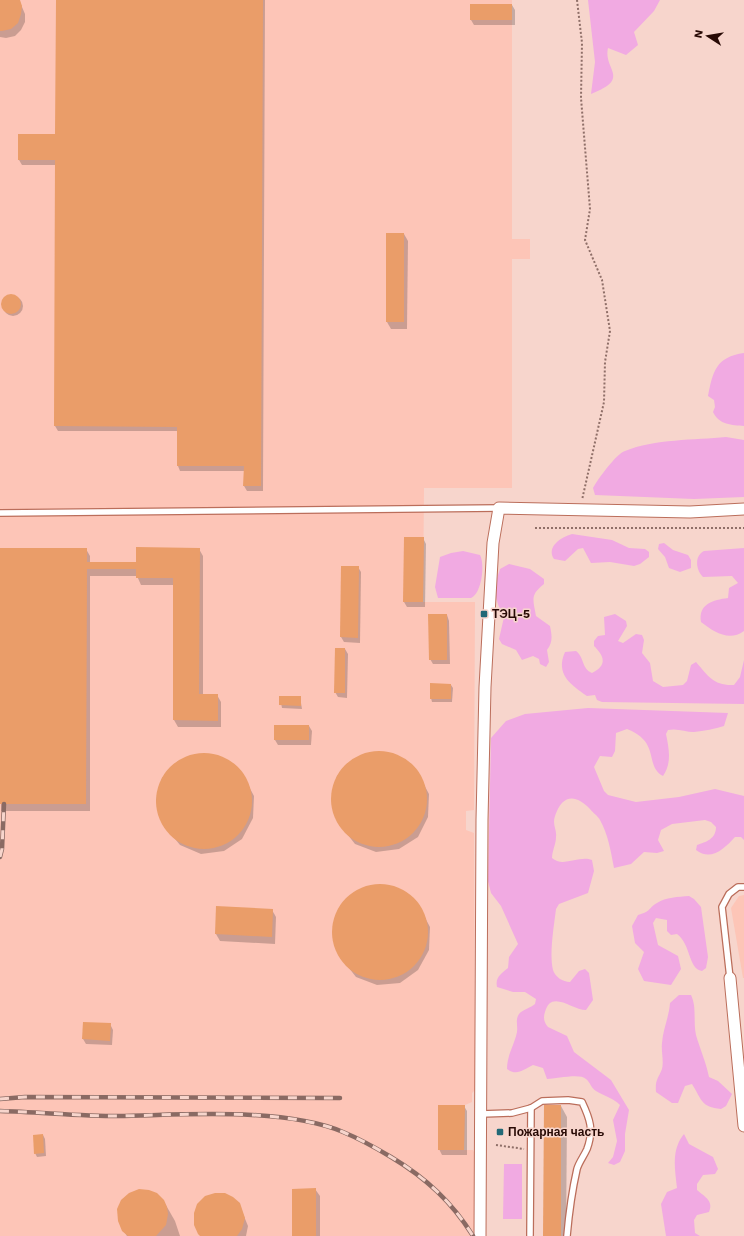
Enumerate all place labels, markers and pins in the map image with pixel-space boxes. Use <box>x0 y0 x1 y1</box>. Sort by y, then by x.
place label: ТЭЦ-5 <box>492 607 530 621</box>
marker: ТЭЦ-5 <box>479 609 489 619</box>
place label: Пожарная часть <box>508 1125 604 1139</box>
marker: Пожарная часть <box>495 1127 505 1137</box>

